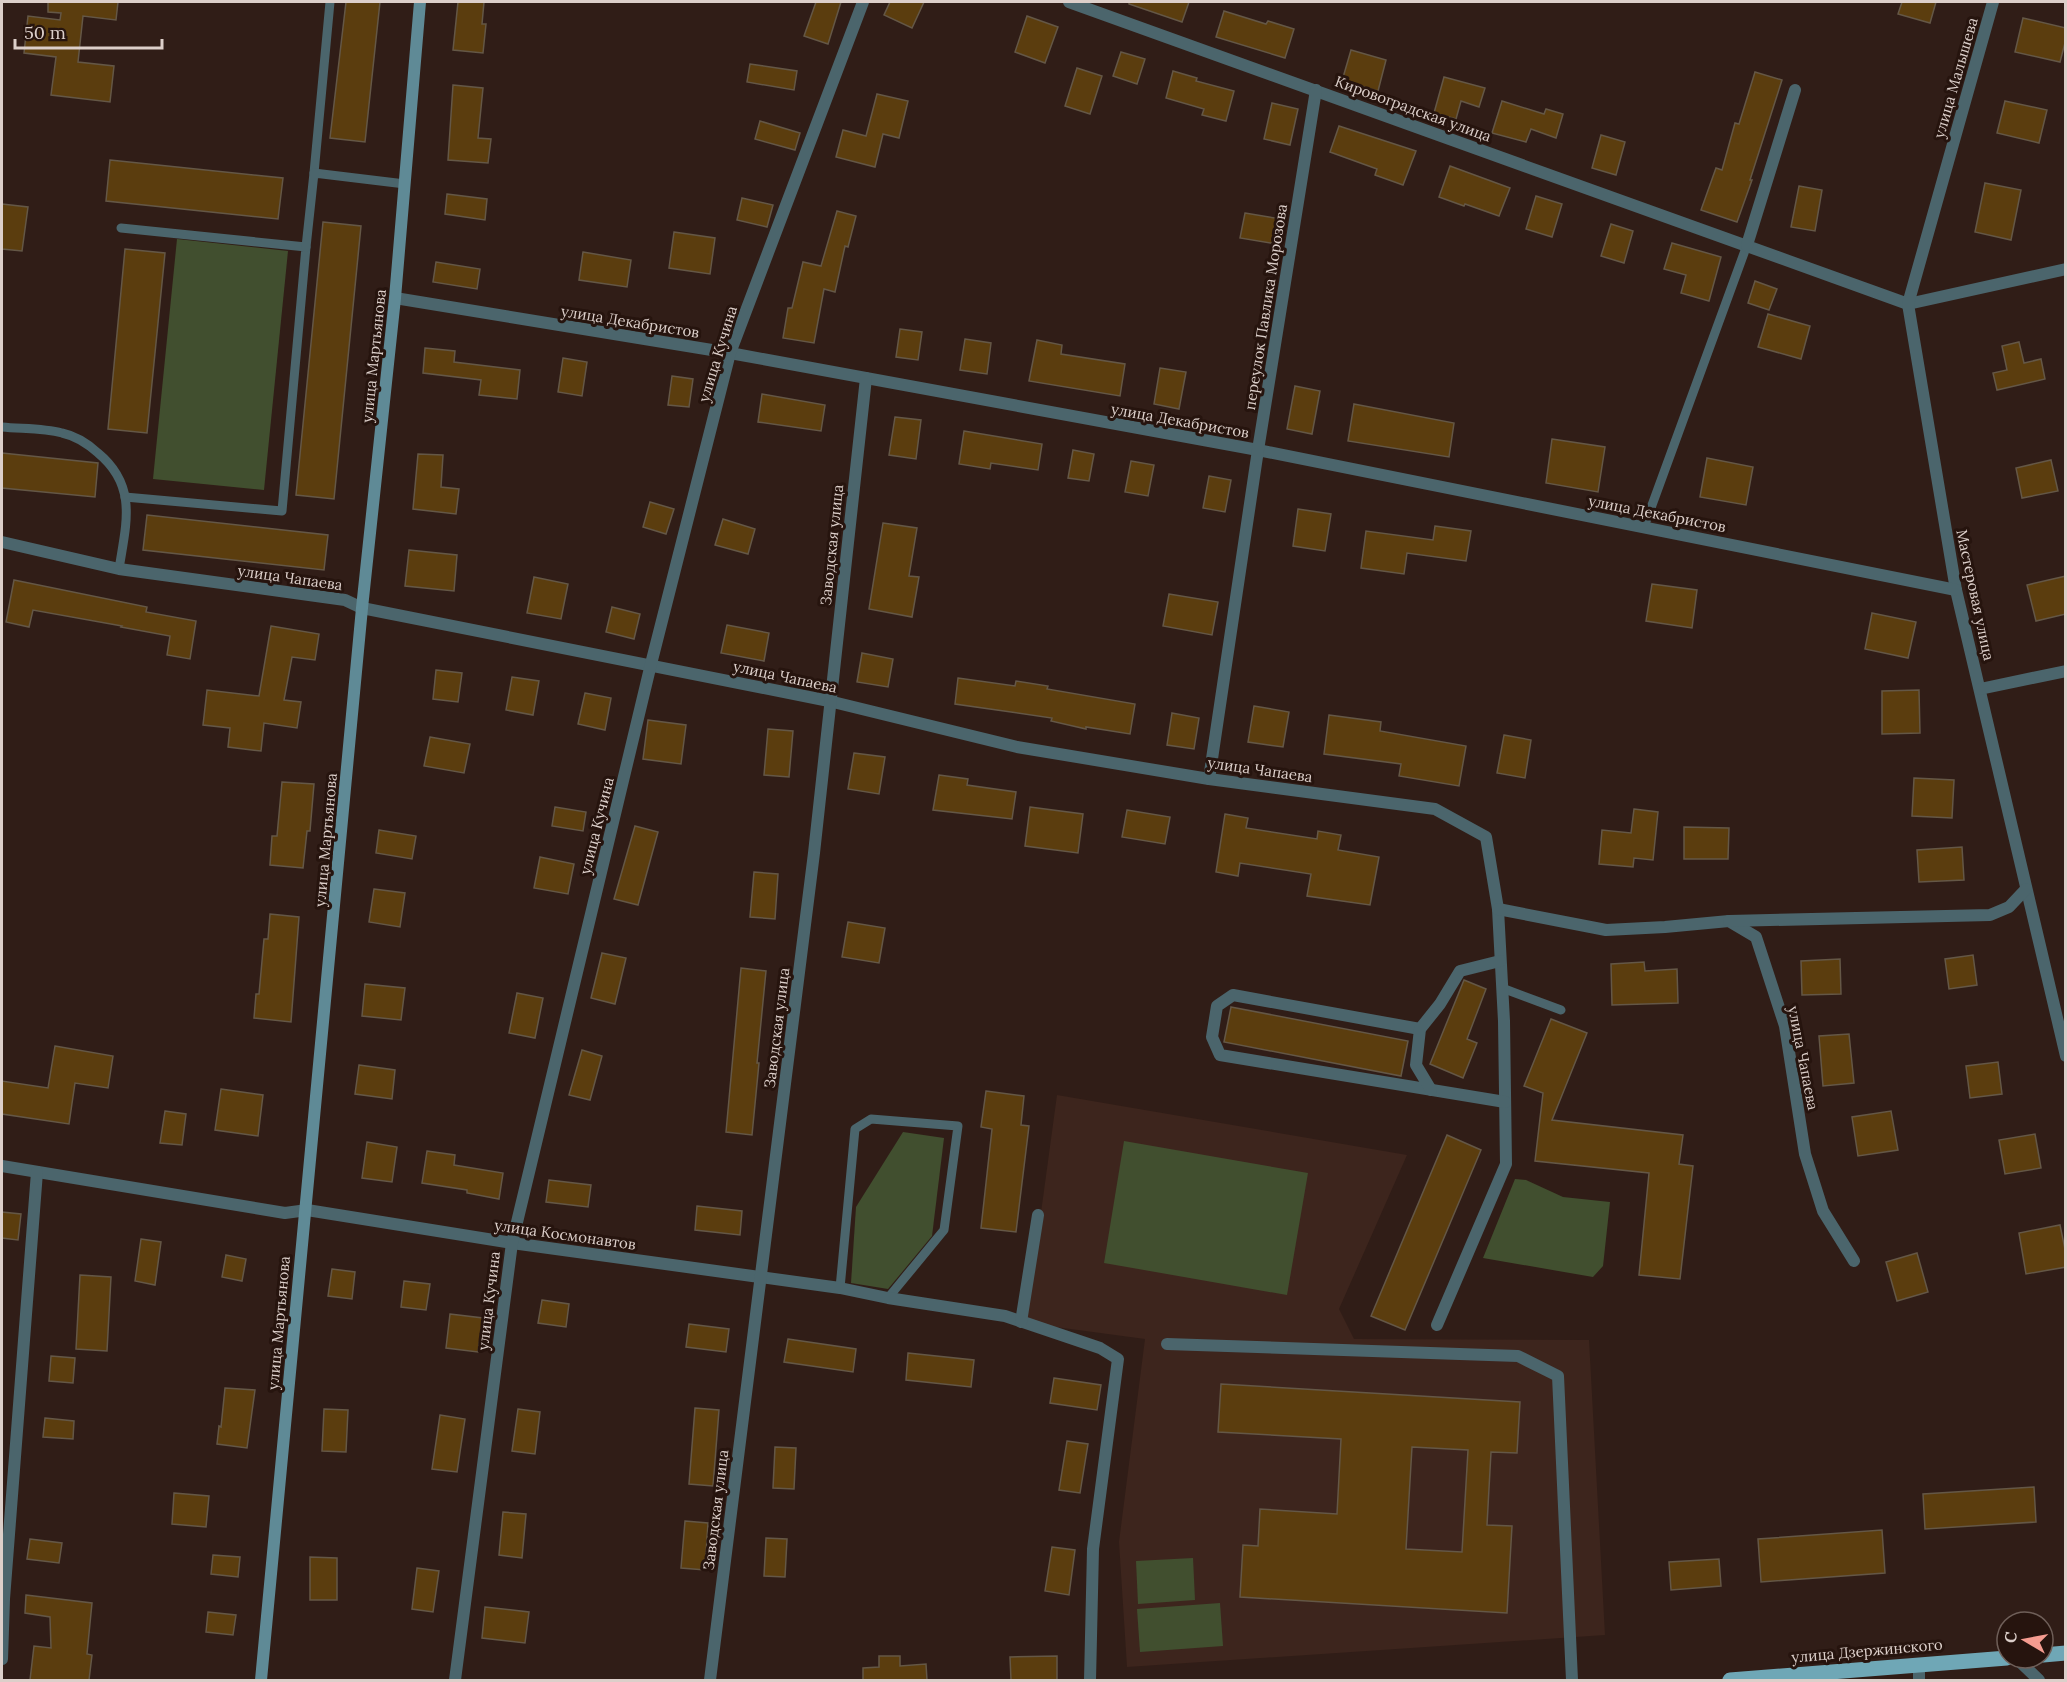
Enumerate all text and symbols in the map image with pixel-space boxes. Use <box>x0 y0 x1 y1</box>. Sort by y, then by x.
scale bar <box>15 12 162 50</box>
street label: улица Малышева <box>1929 15 1982 140</box>
text: 50 m <box>24 21 66 44</box>
street label: Кировоградская улица <box>1332 71 1494 146</box>
street label: переулок Павлика Морозова <box>1240 202 1291 411</box>
street label: улица Мартьянова <box>357 288 390 424</box>
street label: улица Декабристов <box>560 301 701 342</box>
street label: улица Кучина <box>694 303 741 404</box>
street label: улица Декабристов <box>1110 399 1251 442</box>
street label: Заводская улица <box>816 483 847 606</box>
street label: улица Декабристов <box>1587 491 1728 536</box>
street label: Мастеровая улица <box>1952 528 1999 662</box>
street label: улица Чапаева <box>236 561 344 594</box>
street label: улица Чапаева <box>731 656 839 697</box>
street label: улица Чапаева <box>1206 753 1314 786</box>
street label: улица Мартьянова <box>310 772 341 908</box>
street label: улица Кучина <box>575 775 618 877</box>
street label: Заводская улица <box>760 966 793 1089</box>
street label: улица Чапаева <box>1784 1004 1823 1112</box>
street label: улица Космонавтов <box>493 1215 637 1254</box>
street label: улица Кучина <box>473 1250 504 1352</box>
street label: улица Мартьянова <box>263 1255 294 1391</box>
street label: Заводская улица <box>699 1448 732 1571</box>
north arrow <box>1995 1610 2055 1670</box>
text: С <box>1999 1630 2021 1645</box>
street label: улица Дзержинского <box>1790 1634 1944 1667</box>

